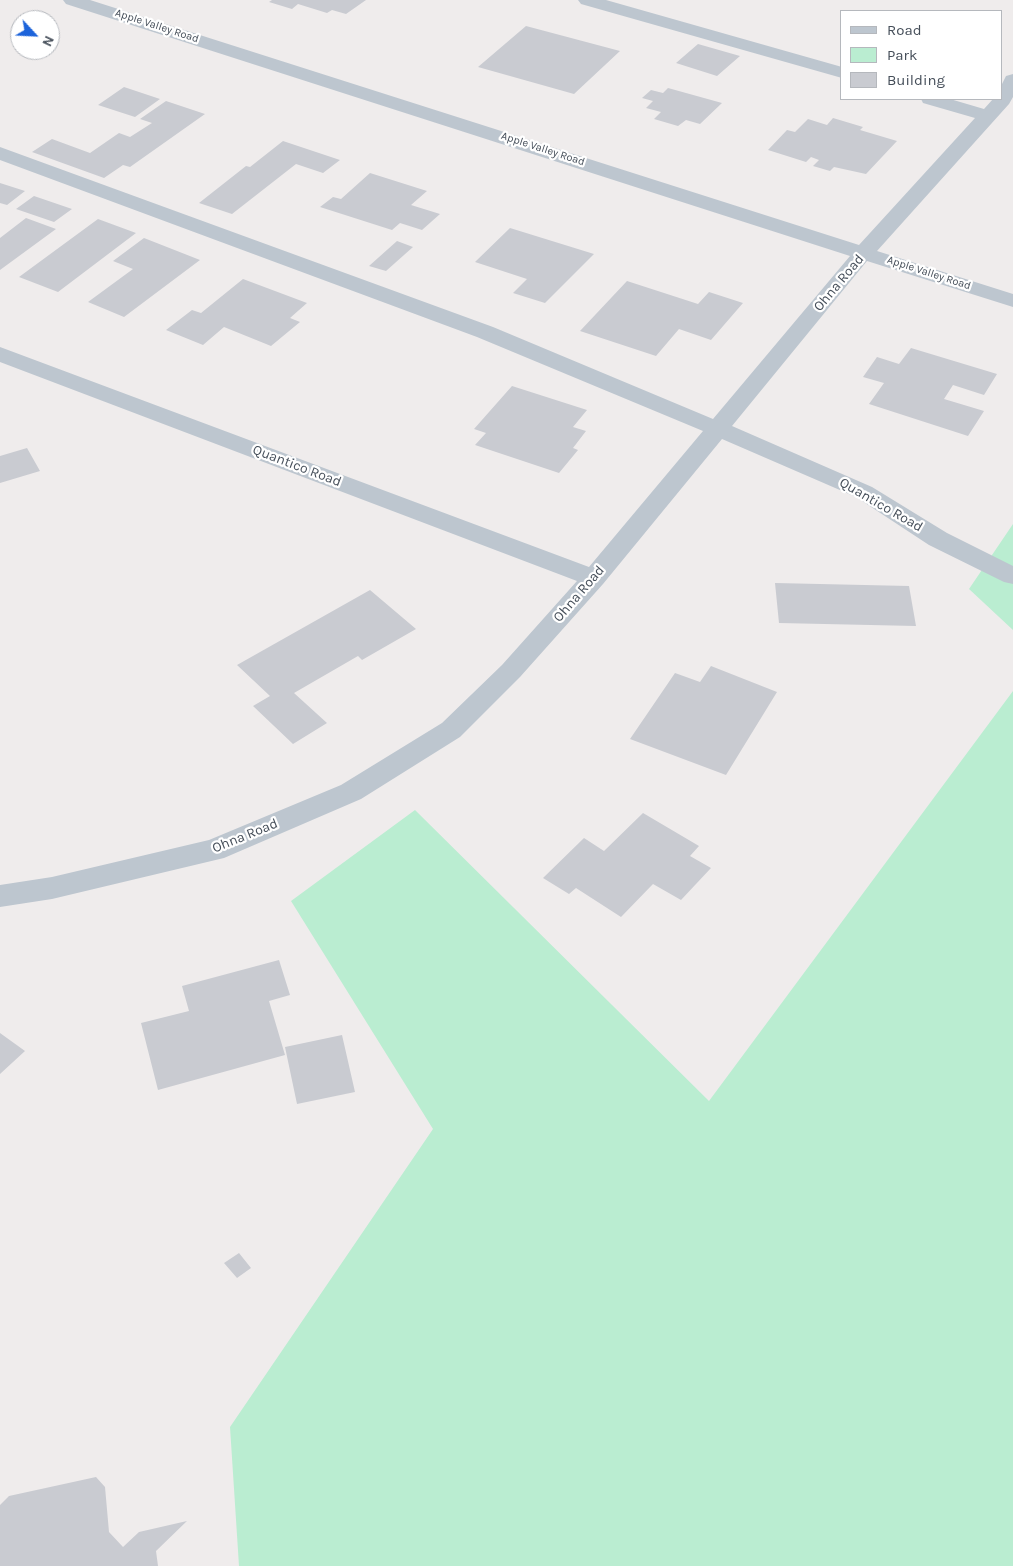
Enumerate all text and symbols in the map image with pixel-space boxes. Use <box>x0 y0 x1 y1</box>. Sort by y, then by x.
street label: Apple Valley Road <box>113 6 201 46</box>
north arrow <box>10 10 60 60</box>
legend <box>840 10 1003 100</box>
text: Road <box>887 21 922 39</box>
text: N <box>38 33 58 49</box>
text: Park <box>887 46 917 64</box>
text: Building <box>887 71 945 89</box>
street label: Apple Valley Road <box>499 129 587 169</box>
street label: Ohna Road <box>810 251 868 315</box>
street label: Apple Valley Road <box>885 253 973 293</box>
street label: Quantico Road <box>250 441 344 491</box>
street label: Quantico Road <box>836 474 926 536</box>
street label: Ohna Road <box>550 562 608 626</box>
street label: Ohna Road <box>210 815 280 857</box>

